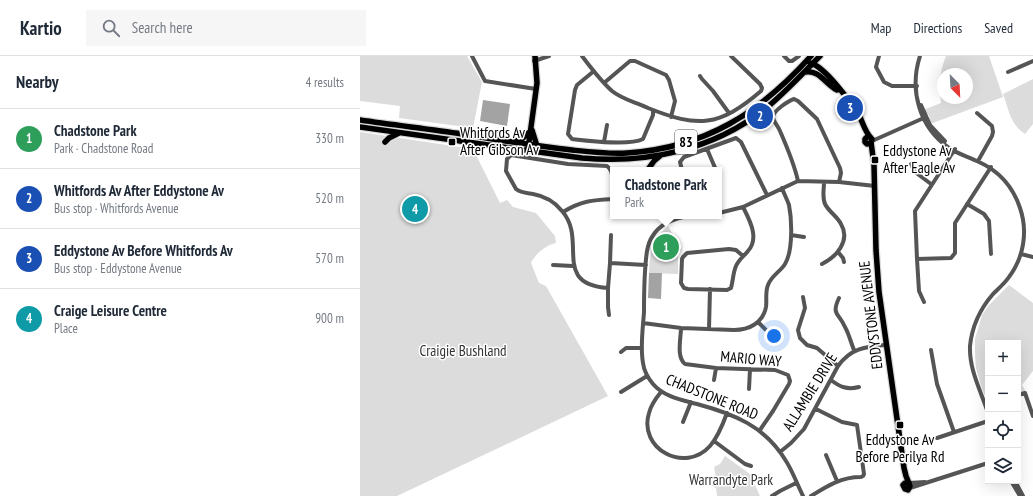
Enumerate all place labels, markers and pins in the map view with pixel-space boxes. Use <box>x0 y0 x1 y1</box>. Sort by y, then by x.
pin: 3 <box>837 93 863 123</box>
pin: 2 <box>747 101 773 131</box>
place label: Whitfords Av After Gibson Av <box>460 123 539 159</box>
marker: Whitfords Av After Gibson Av <box>447 137 457 147</box>
place label: Eddystone Av After Eagle Av <box>883 141 955 177</box>
marker: Eddystone Av After Eagle Av <box>870 155 880 165</box>
pin: 4 <box>402 194 428 224</box>
pin: 1 <box>653 232 679 262</box>
marker: Eddystone Av Before Perilya Rd <box>895 420 905 430</box>
place label: Eddystone Av Before Perilya Rd <box>856 430 944 466</box>

